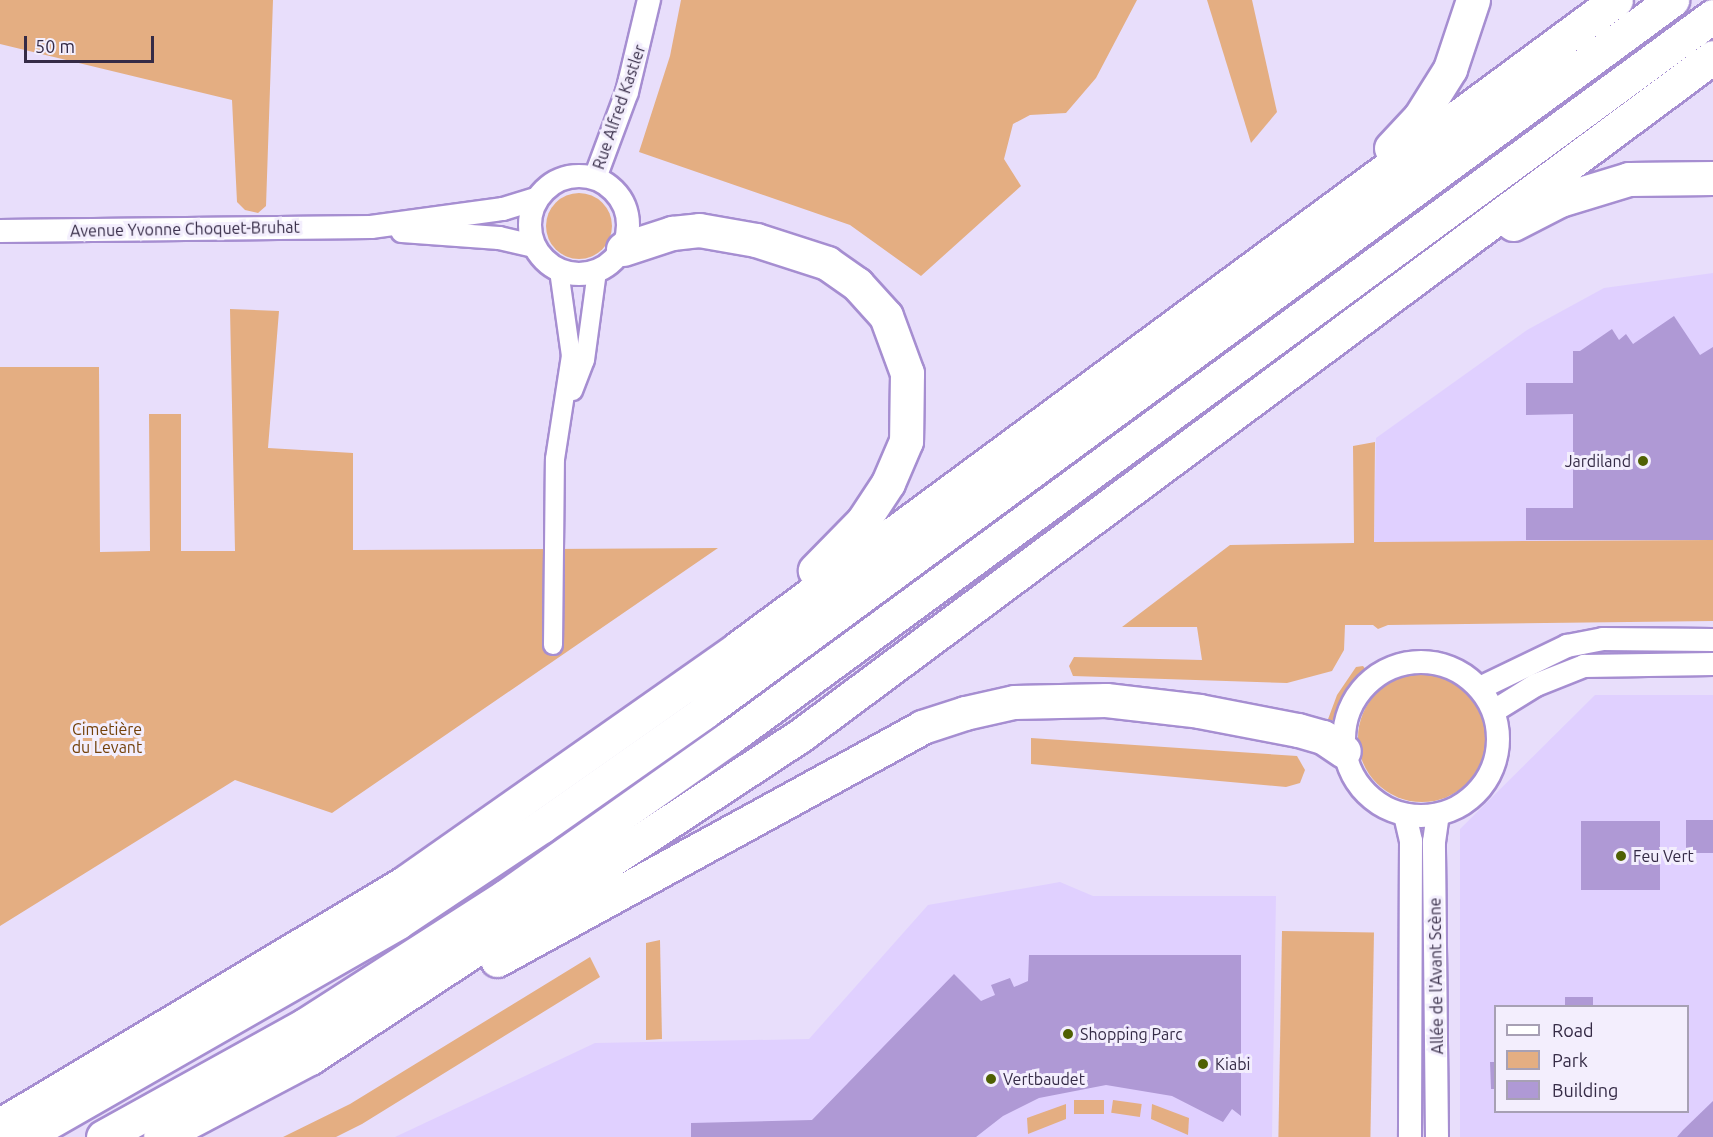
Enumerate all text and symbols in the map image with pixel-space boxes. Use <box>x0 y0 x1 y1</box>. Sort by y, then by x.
scale bar <box>27 24 158 62</box>
text: 50 m <box>35 36 75 56</box>
street label: Rue Alfred Kastler <box>589 42 649 172</box>
street label: Avenue Yvonne Choquet-Bruhat <box>70 217 300 241</box>
place label: Jardiland <box>1565 451 1631 471</box>
marker: Jardiland <box>1636 454 1650 468</box>
park label: Cimetière du Levant <box>72 719 142 757</box>
place label: Feu Vert <box>1633 846 1694 866</box>
marker: Feu Vert <box>1614 849 1628 863</box>
street label: Allée de l'Avant Scène <box>1425 897 1447 1055</box>
legend <box>1494 1005 1689 1113</box>
text: Road <box>1552 1020 1594 1040</box>
place label: Shopping Parc <box>1080 1024 1183 1044</box>
marker: Shopping Parc <box>1061 1027 1075 1041</box>
text: Park <box>1552 1050 1588 1070</box>
place label: Kiabi <box>1215 1054 1250 1074</box>
marker: Kiabi <box>1196 1057 1210 1071</box>
place label: Vertbaudet <box>1003 1069 1085 1089</box>
marker: Vertbaudet <box>984 1072 998 1086</box>
text: Building <box>1552 1080 1618 1100</box>

